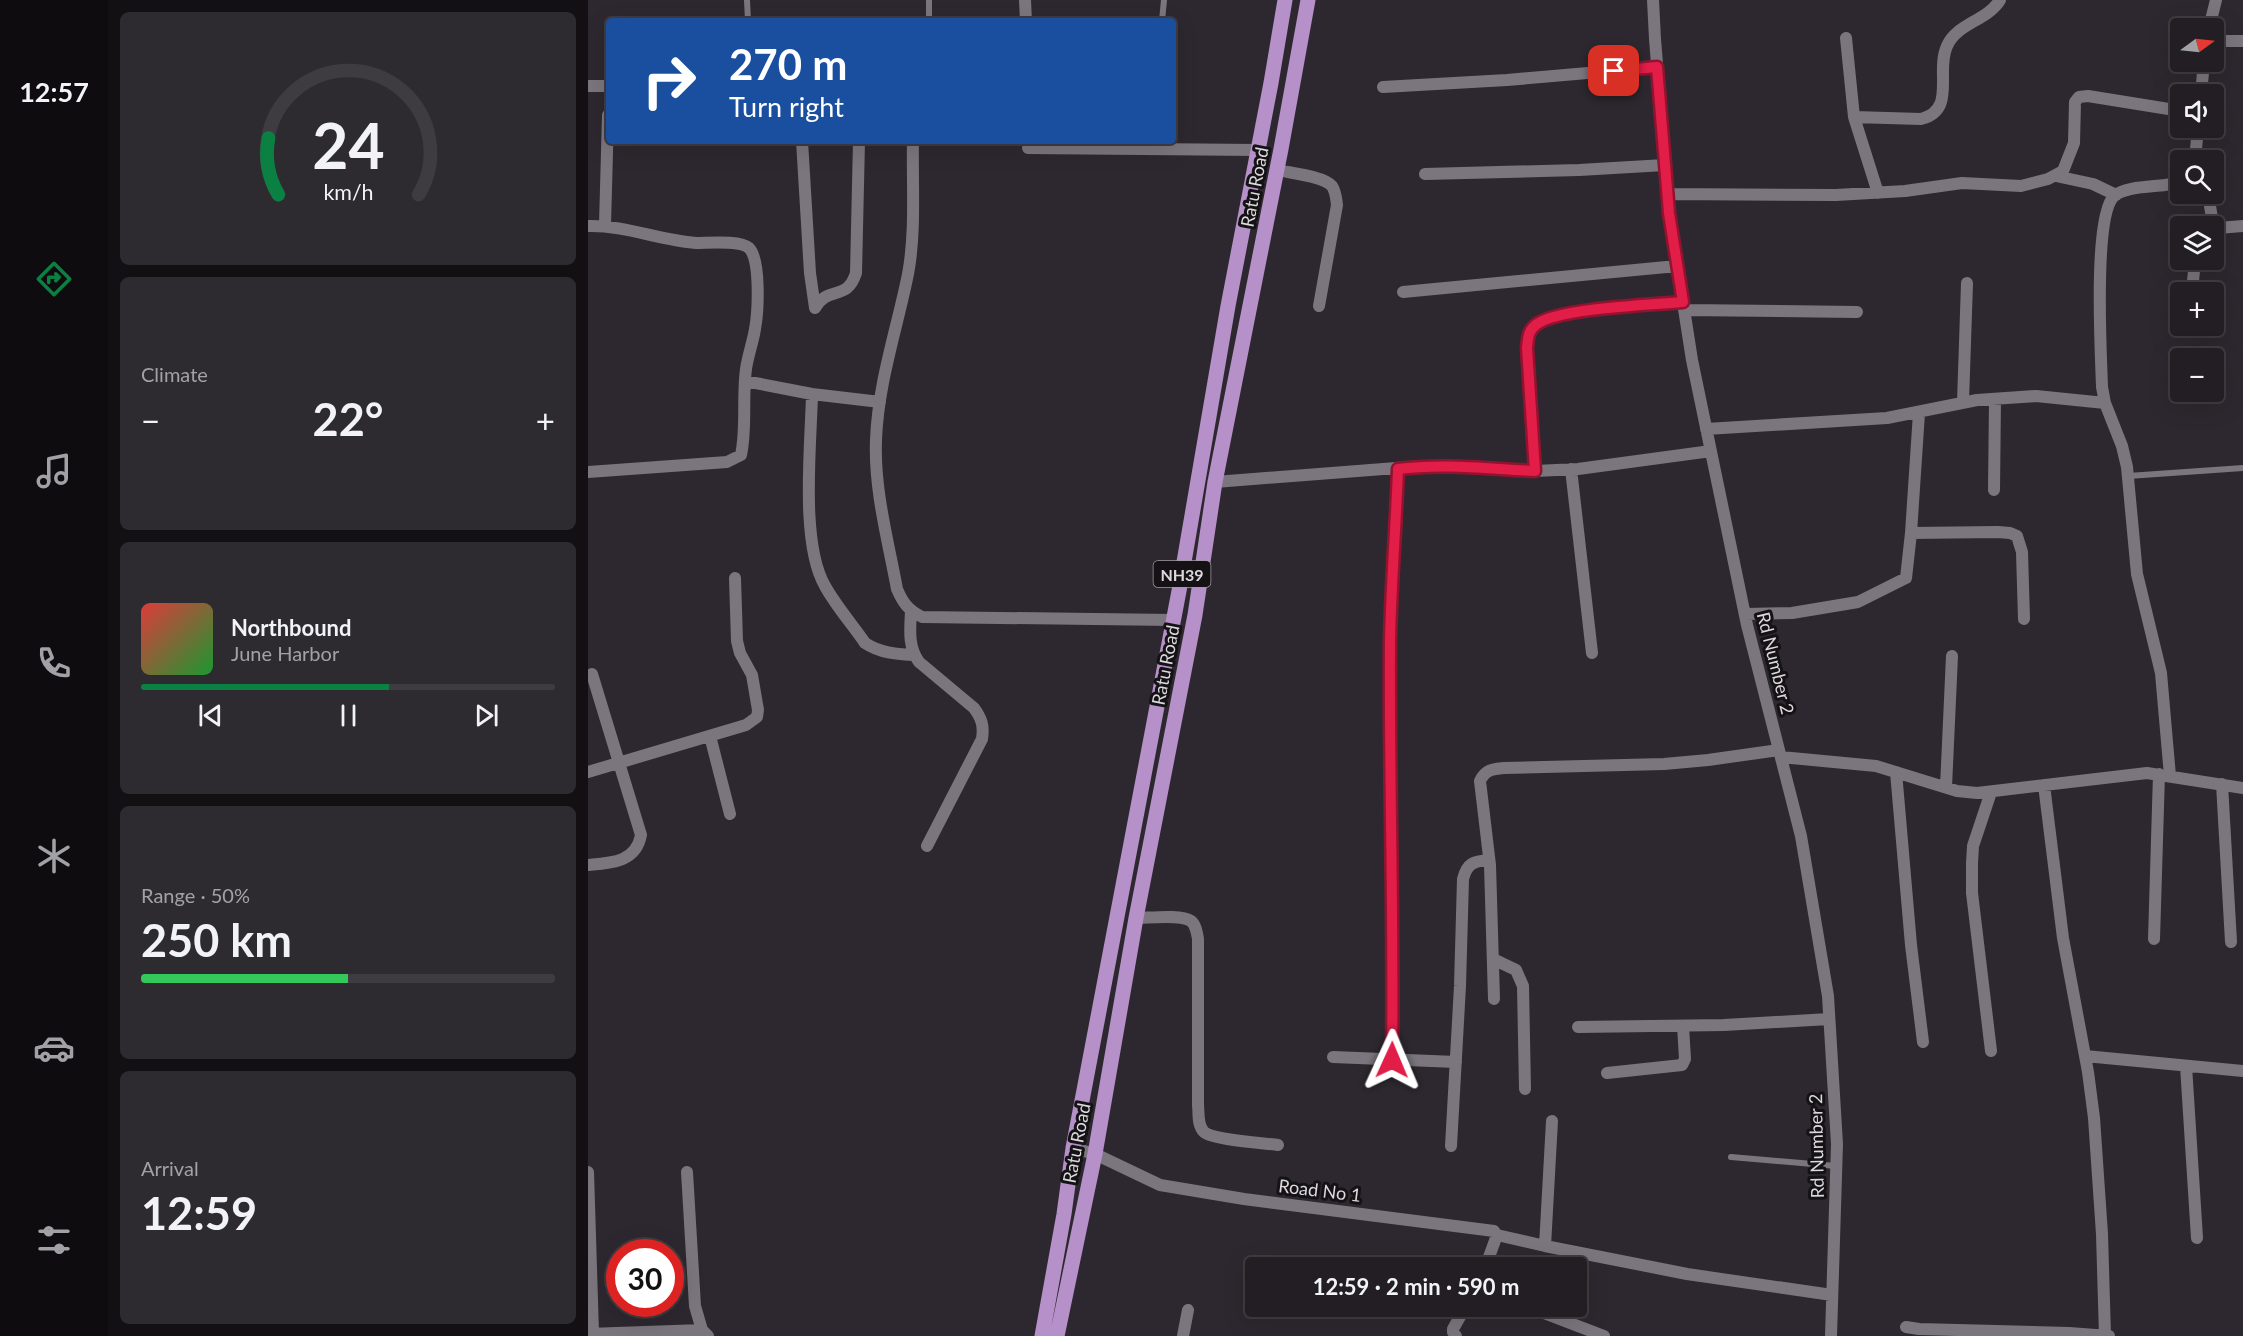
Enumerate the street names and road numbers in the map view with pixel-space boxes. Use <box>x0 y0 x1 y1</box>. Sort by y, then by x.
street label: Ratu Road <box>1235 145 1273 229</box>
road number: NH39 <box>1154 561 1210 587</box>
street label: Rd Number 2 <box>1753 610 1799 716</box>
street label: Ratu Road <box>1146 623 1184 707</box>
street label: Rd Number 2 <box>1804 1093 1828 1199</box>
street label: Ratu Road <box>1057 1101 1095 1185</box>
street label: Road No 1 <box>1277 1174 1363 1206</box>

